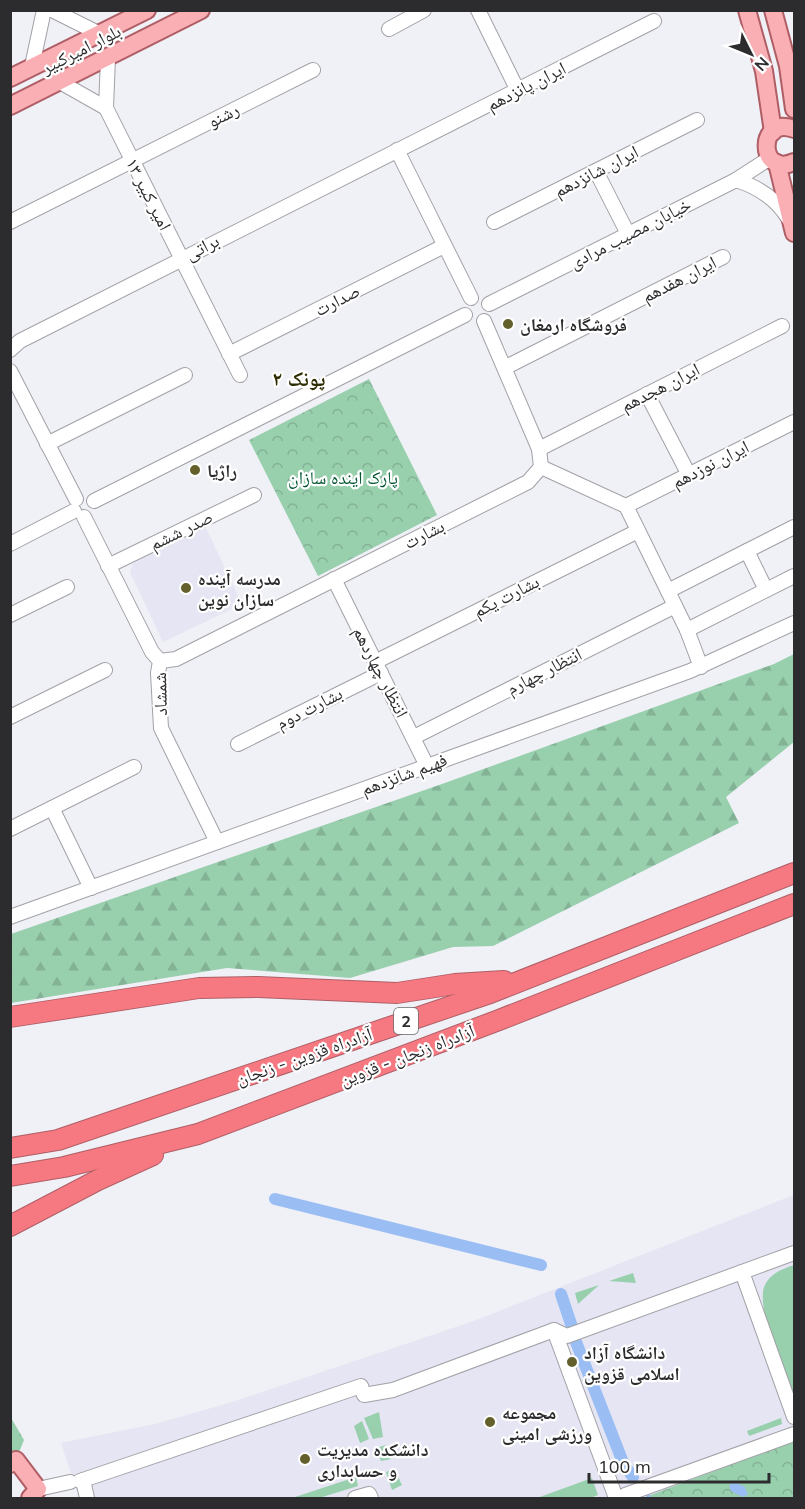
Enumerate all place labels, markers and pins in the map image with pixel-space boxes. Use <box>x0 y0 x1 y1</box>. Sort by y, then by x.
place label: فروشگاه ارمغان <box>520 313 627 336</box>
marker: فروشگاه ارمغان <box>501 317 515 331</box>
place label: راژیا <box>207 459 237 482</box>
marker: راژیا <box>188 463 202 477</box>
place label: مدرسه آینده سازان نوین <box>198 567 281 611</box>
marker: مدرسه آینده سازان نوین <box>179 581 193 595</box>
place label: دانشگاه آزاد اسلامی قزوین <box>584 1341 680 1385</box>
marker: دانشگاه آزاد اسلامی قزوین <box>565 1355 579 1369</box>
place label: مجموعه ورزشی امینی <box>502 1401 592 1445</box>
marker: مجموعه ورزشی امینی <box>483 1415 497 1429</box>
place label: دانشکده مدیریت و حسابداری <box>317 1438 429 1482</box>
marker: دانشکده مدیریت و حسابداری <box>298 1452 312 1466</box>

